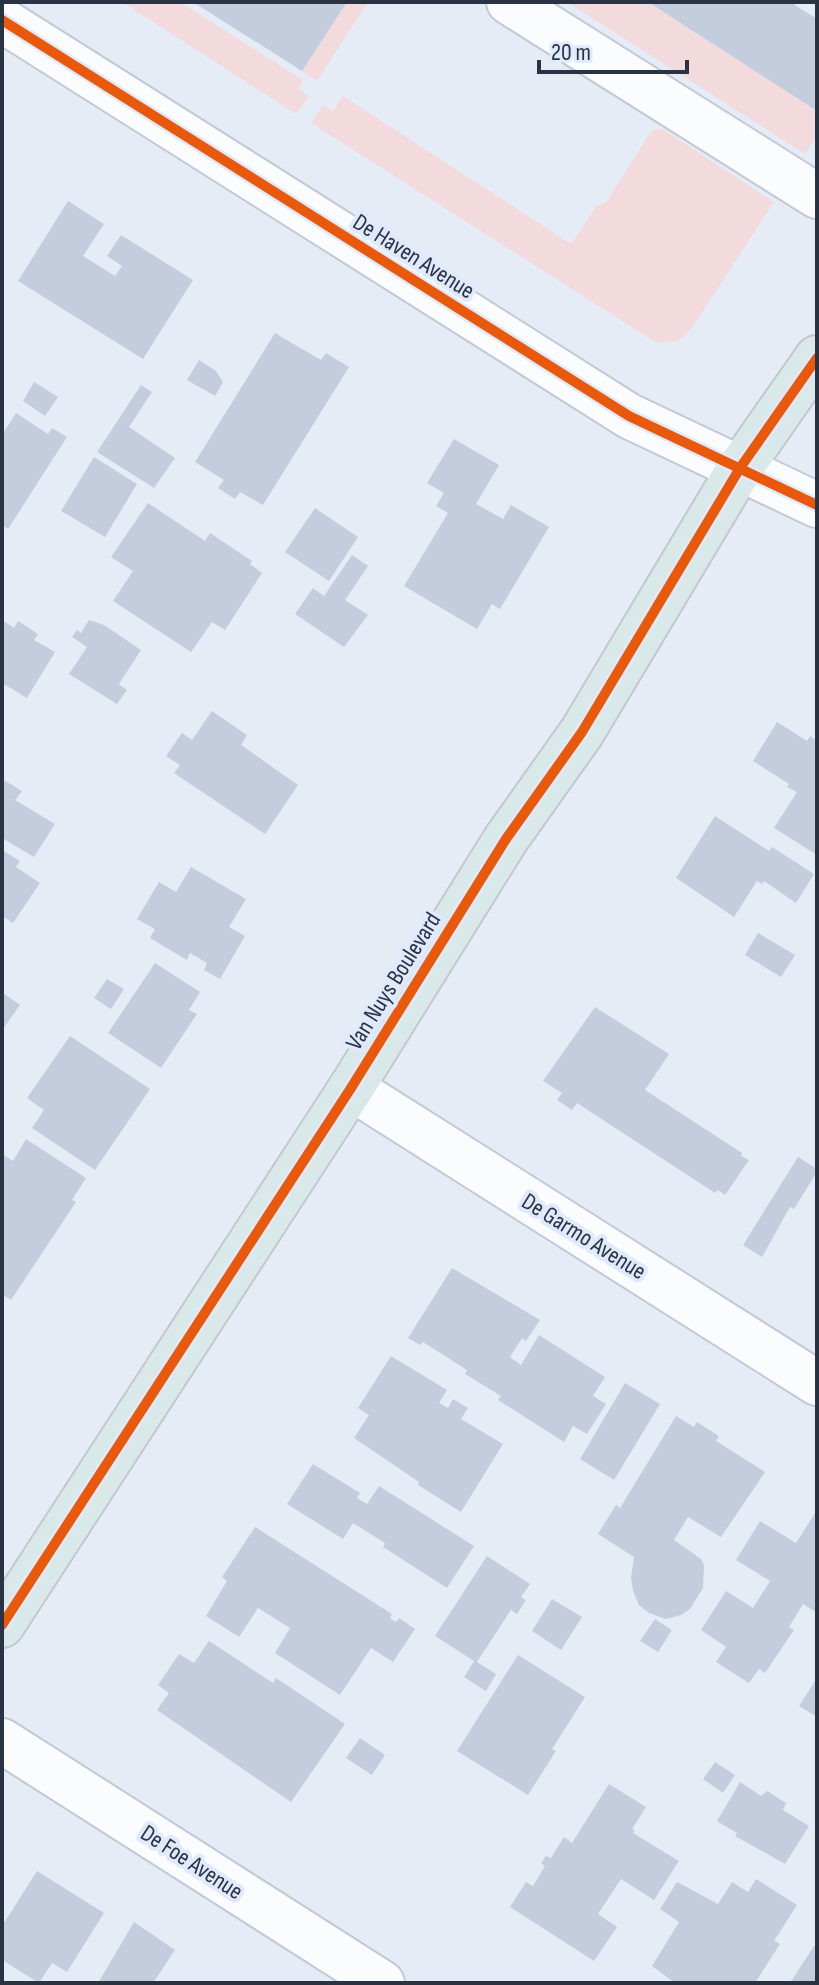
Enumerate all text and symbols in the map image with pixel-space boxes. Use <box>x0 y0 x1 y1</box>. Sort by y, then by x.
scale bar <box>539 24 687 74</box>
text: 20 m <box>551 38 591 67</box>
street label: De Haven Avenue <box>348 208 480 305</box>
street label: Van Nuys Boulevard <box>340 907 447 1055</box>
street label: De Garmo Avenue <box>516 1187 651 1286</box>
street label: De Foe Avenue <box>135 1819 248 1906</box>

